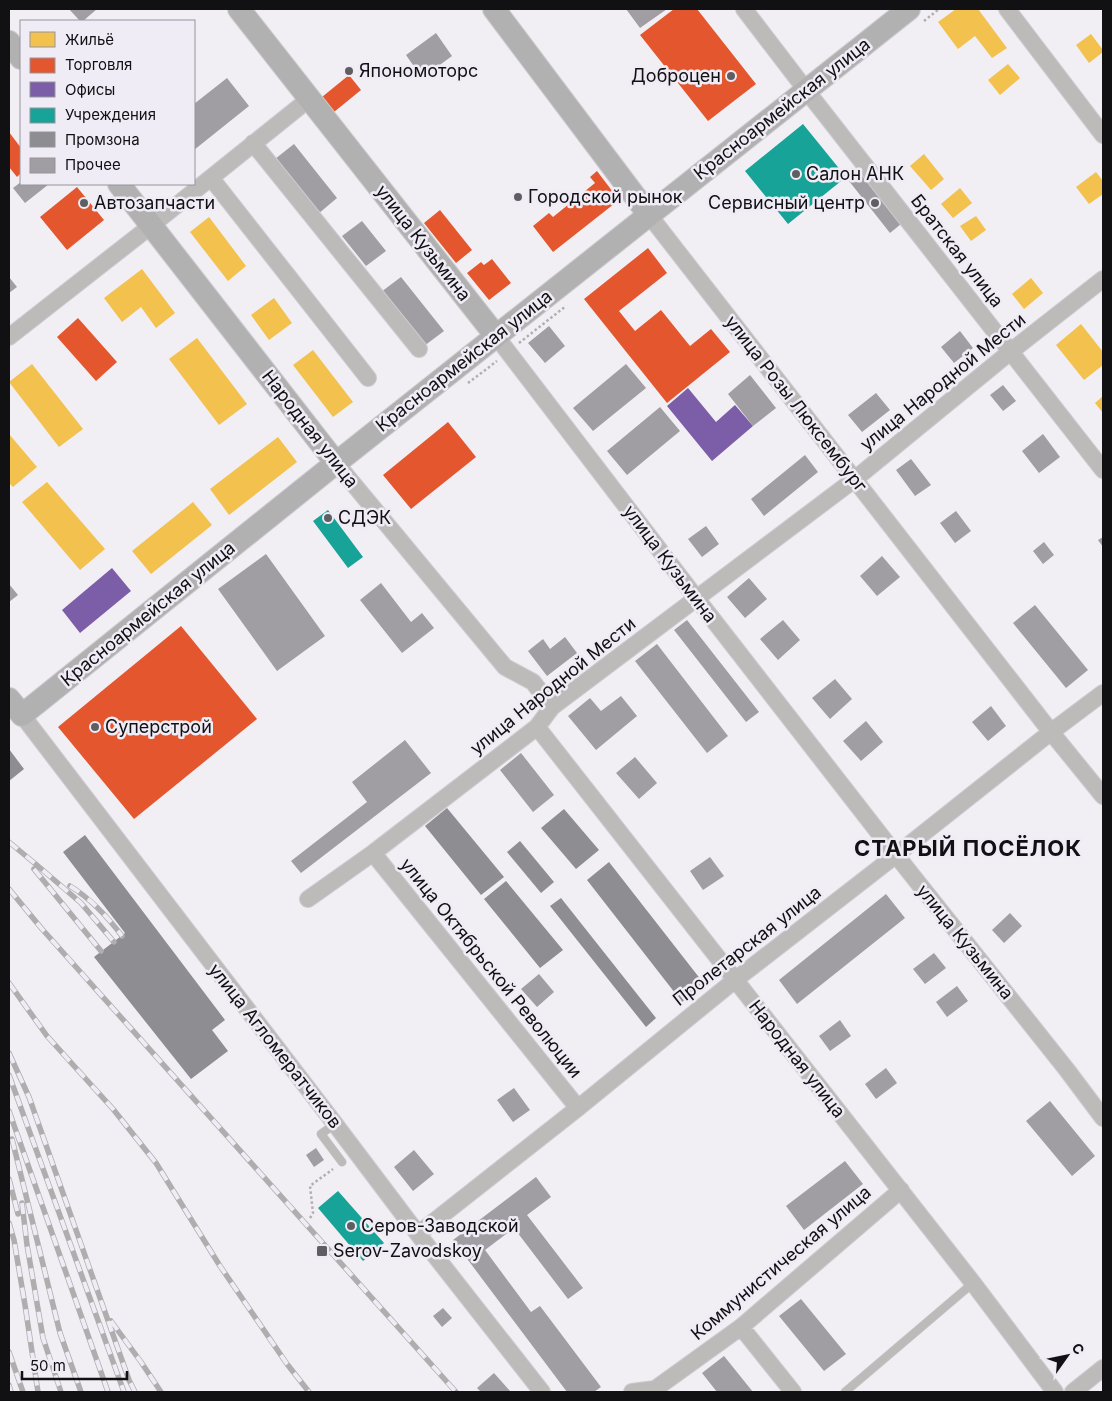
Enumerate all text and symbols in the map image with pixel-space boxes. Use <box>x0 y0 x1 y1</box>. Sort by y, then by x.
legend <box>20 20 195 185</box>
text: Жильё <box>65 30 114 49</box>
street label: Красноармейская улица <box>689 33 874 184</box>
text: Торговля <box>65 55 132 74</box>
place label: Япономоторс <box>359 60 478 81</box>
marker: Япономоторс <box>343 65 355 77</box>
place label: Доброцен <box>631 65 721 86</box>
marker: Доброцен <box>725 70 737 82</box>
text: Офисы <box>65 80 115 99</box>
text: Учреждения <box>65 105 156 124</box>
text: Промзона <box>65 130 140 149</box>
text: Прочее <box>65 155 121 174</box>
place label: Салон АНК <box>806 163 904 184</box>
marker: Салон АНК <box>790 168 802 180</box>
street label: улица Кузьмина <box>372 180 475 305</box>
place label: Городской рынок <box>528 186 683 207</box>
street label: Братская улица <box>907 190 1008 311</box>
marker: Городской рынок <box>512 191 524 203</box>
place label: Автозапчасти <box>94 192 215 213</box>
place label: Сервисный центр <box>708 192 865 213</box>
marker: Автозапчасти <box>78 197 90 209</box>
marker: Сервисный центр <box>869 197 881 209</box>
street label: Красноармейская улица <box>371 285 556 436</box>
street label: улица Народной Мести <box>856 309 1029 455</box>
street label: улица Розы Люксембург <box>721 311 872 496</box>
street label: Народная улица <box>258 366 363 492</box>
street label: улица Кузьмина <box>619 501 721 627</box>
place label: СДЭК <box>338 507 391 528</box>
marker: СДЭК <box>322 512 334 524</box>
street label: Красноармейская улица <box>56 537 239 690</box>
street label: улица Народной Мести <box>466 613 639 759</box>
place label: Суперстрой <box>105 716 212 737</box>
marker: Суперстрой <box>89 721 101 733</box>
district label: СТАРЫЙ ПОСЁЛОК <box>854 835 1082 861</box>
street label: улица Октябрьской Революции <box>396 854 587 1082</box>
street label: улица Кузьмина <box>913 880 1018 1003</box>
street label: Пролетарская улица <box>669 881 825 1010</box>
street label: улица Агломератчиков <box>205 959 346 1132</box>
street label: Народная улица <box>745 996 850 1122</box>
street label: Коммунистическая улица <box>687 1181 875 1344</box>
place label: Серов-Заводской <box>361 1215 519 1236</box>
marker: Серов-Заводской <box>345 1220 357 1232</box>
place label: Serov-Zavodskoy <box>333 1240 482 1261</box>
marker: Serov-Zavodskoy <box>315 1244 329 1258</box>
north arrow <box>1042 1331 1092 1381</box>
text: С <box>1068 1340 1088 1358</box>
scale bar <box>22 1348 128 1380</box>
text: 50 m <box>30 1356 66 1375</box>

